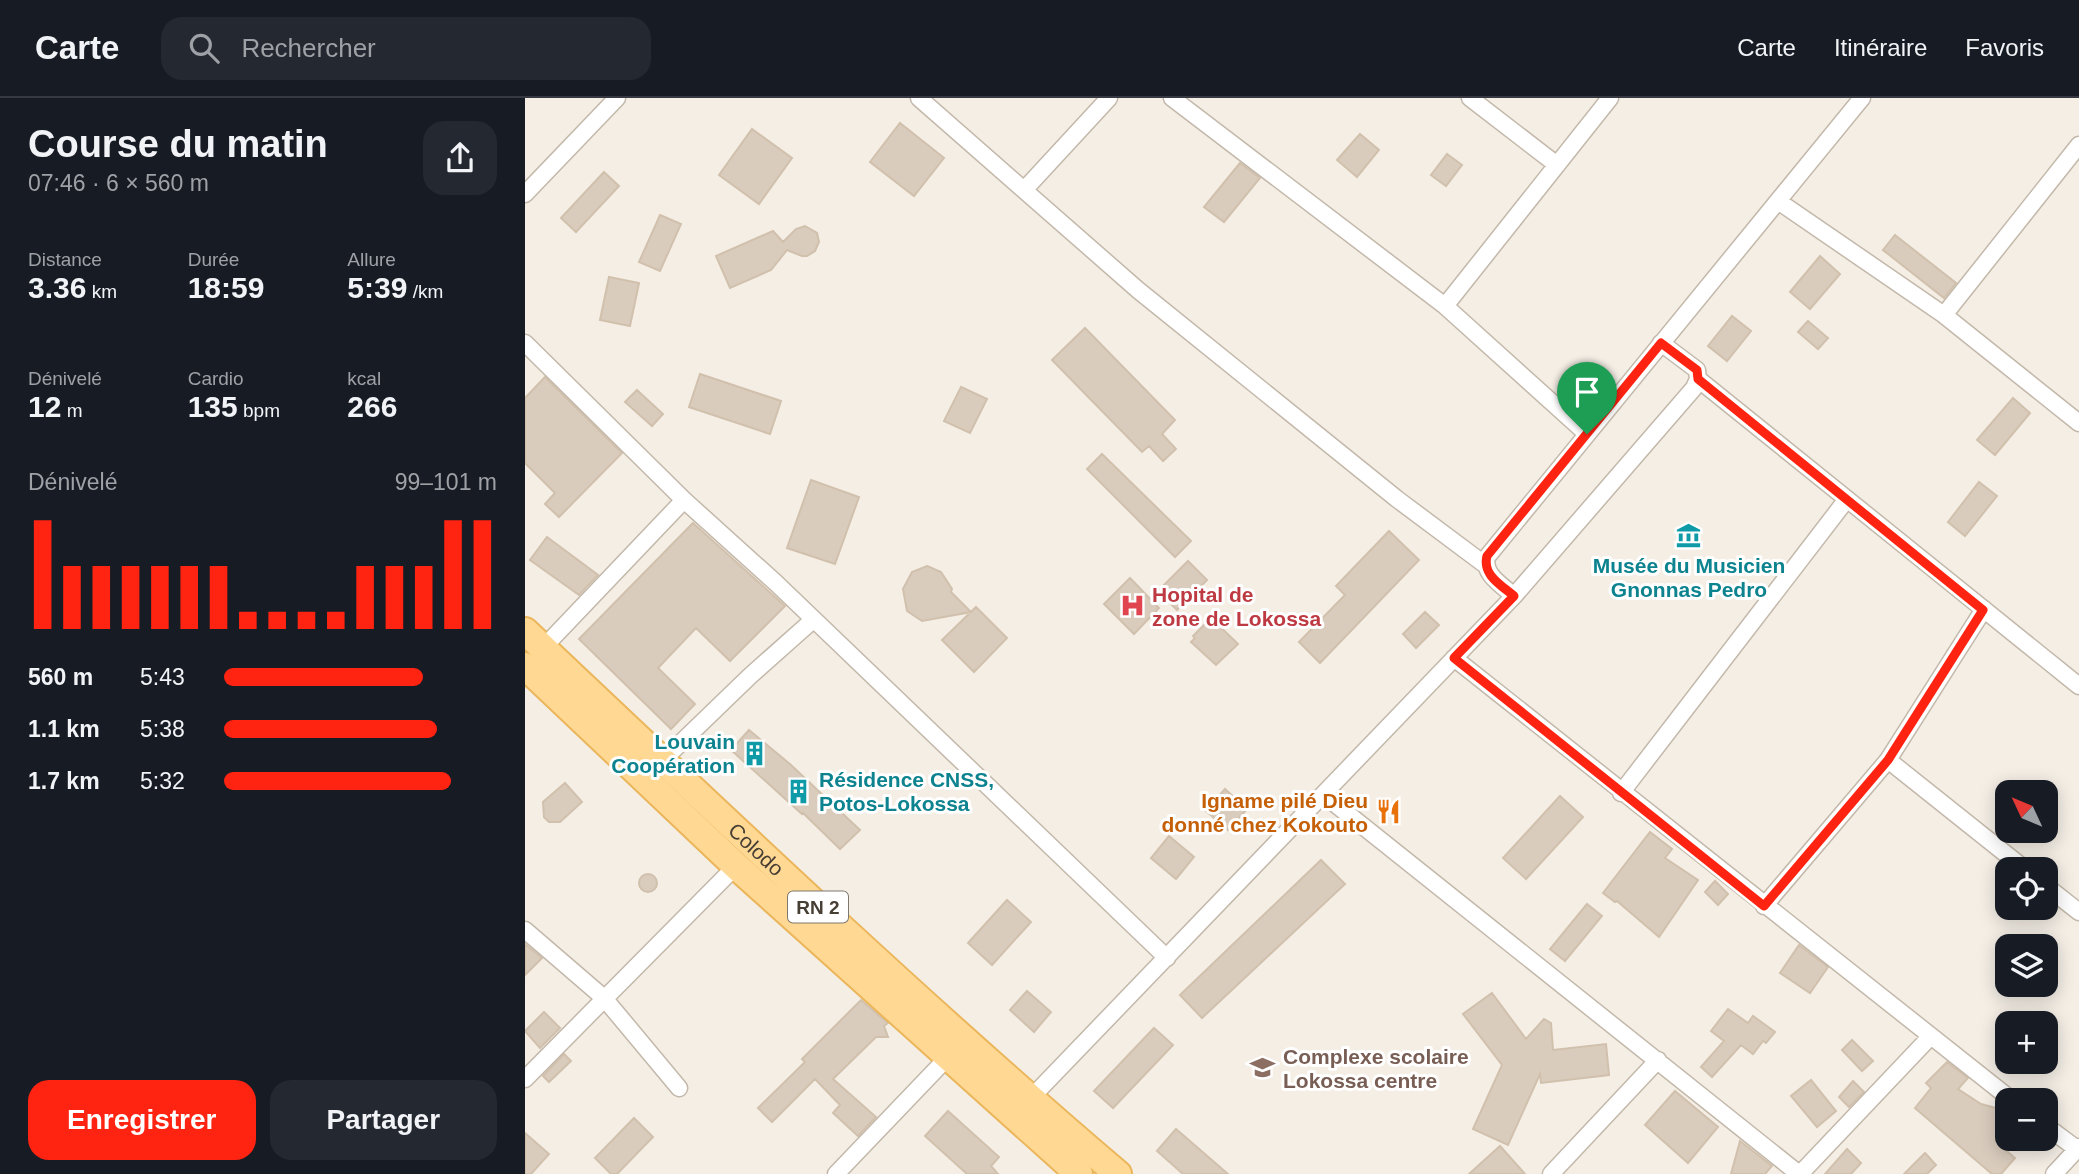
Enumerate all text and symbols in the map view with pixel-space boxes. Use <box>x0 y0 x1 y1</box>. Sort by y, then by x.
search box <box>161 17 651 80</box>
text: Carte <box>35 29 119 66</box>
icon: search <box>185 29 223 67</box>
text: Rechercher <box>241 33 376 63</box>
text: Carte <box>1737 34 1796 61</box>
text: Itinéraire <box>1834 34 1927 61</box>
text: Favoris <box>1965 34 2044 61</box>
button: share <box>423 121 497 195</box>
text: Course du matin <box>28 123 328 165</box>
text: 07:46 · 6 × 560 m <box>28 170 209 196</box>
text: Distance <box>28 249 102 270</box>
text: Durée <box>188 249 239 270</box>
text: Allure <box>347 249 396 270</box>
text: 3.36 <box>28 271 86 304</box>
text: 18:59 <box>188 271 264 304</box>
text: 5:39 <box>347 271 407 304</box>
text: km <box>86 281 117 302</box>
text: /km <box>407 281 443 302</box>
pin <box>1557 362 1617 434</box>
text: Dénivelé <box>28 368 102 389</box>
text: Cardio <box>188 368 244 389</box>
text: kcal <box>347 368 381 389</box>
icon: arrive <box>1568 373 1606 411</box>
text: 12 <box>28 390 61 423</box>
text: 135 <box>188 390 238 423</box>
text: 266 <box>347 390 397 423</box>
text: m <box>61 400 82 421</box>
text: bpm <box>238 400 280 421</box>
text: Dénivelé <box>28 469 118 495</box>
text: 99–101 m <box>395 469 497 495</box>
museum icon: Musée du Musicien Gnonnas Pedro <box>1675 522 1703 550</box>
place label: Musée du Musicien Gnonnas Pedro <box>1593 554 1785 601</box>
place label: Hopital de zone de Lokossa <box>1152 583 1322 630</box>
hospital icon: Hopital de zone de Lokossa <box>1118 592 1146 620</box>
text: 560 m <box>28 664 93 690</box>
text: 5:43 <box>140 664 185 690</box>
text: 1.1 km <box>28 716 100 742</box>
text: 5:38 <box>140 716 185 742</box>
place label: Louvain Coopération <box>611 730 735 777</box>
building icon: Louvain Coopération <box>741 739 769 767</box>
text: 1.7 km <box>28 768 100 794</box>
text: 5:32 <box>140 768 185 794</box>
place label: Résidence CNSS, Potos-Lokossa <box>819 768 994 815</box>
building icon: Résidence CNSS, Potos-Lokossa <box>785 777 813 805</box>
north arrow <box>1995 780 2058 844</box>
map controls <box>1995 780 2058 1151</box>
place label: Igname pilé Dieu donné chez Kokouto <box>1162 789 1368 836</box>
restaurant icon: Igname pilé Dieu donné chez Kokouto <box>1374 798 1402 826</box>
street label: Colodo <box>724 818 789 880</box>
button: locate <box>1995 857 2058 920</box>
road number: RN 2 <box>788 892 848 922</box>
button: layers <box>1995 934 2058 997</box>
button: + <box>1995 1011 2058 1074</box>
place label: Complexe scolaire Lokossa centre <box>1283 1045 1469 1092</box>
school or university icon: Complexe scolaire Lokossa centre <box>1249 1054 1277 1082</box>
button: Enregistrer <box>28 1080 256 1160</box>
button: Partager <box>270 1080 497 1160</box>
button: − <box>1995 1088 2058 1151</box>

